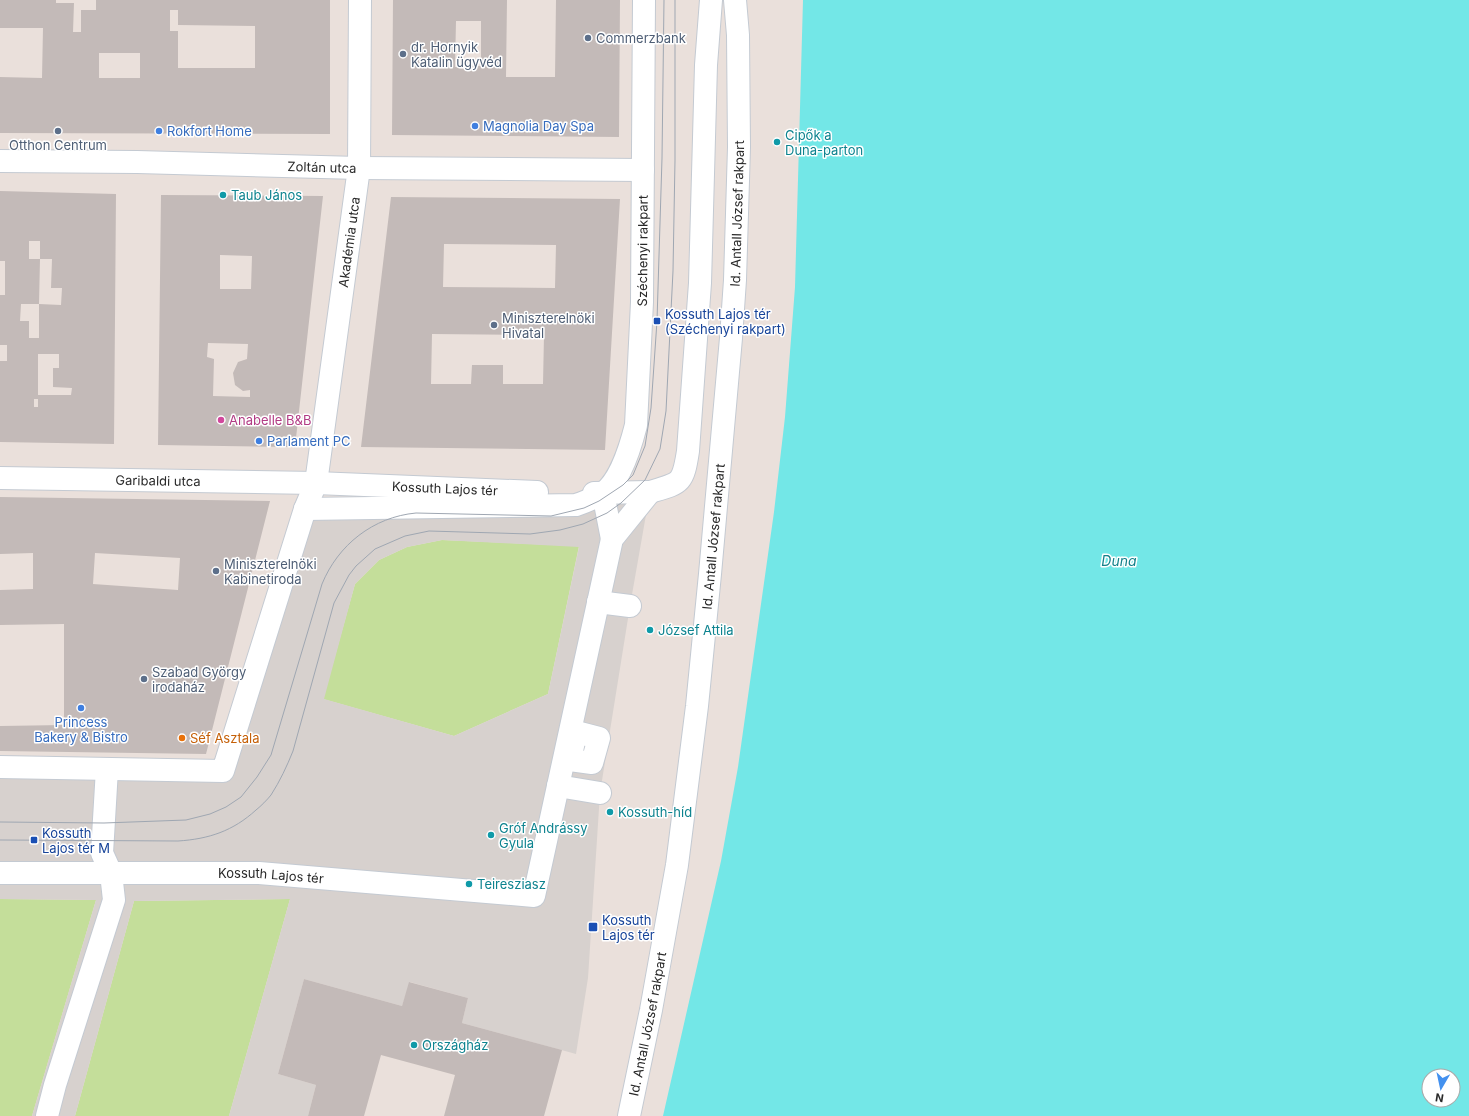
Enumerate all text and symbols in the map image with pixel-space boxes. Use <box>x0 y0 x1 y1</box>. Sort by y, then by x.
place label: Commerzbank <box>596 30 686 46</box>
marker: Commerzbank <box>583 33 593 43</box>
place label: dr. Hornyik Katalin ügyvéd <box>411 39 502 70</box>
marker: dr. Hornyik Katalin ügyvéd <box>398 49 408 59</box>
place label: Magnolia Day Spa <box>483 118 594 134</box>
marker: Magnolia Day Spa <box>470 121 480 131</box>
place label: Rokfort Home <box>167 123 252 139</box>
marker: Otthon Centrum <box>53 126 63 136</box>
marker: Rokfort Home <box>154 126 164 136</box>
place label: Cipők a Duna-parton <box>785 127 863 158</box>
place label: Otthon Centrum <box>9 137 107 153</box>
marker: Cipők a Duna-parton <box>772 137 782 147</box>
street label: Id. Antall József rakpart <box>727 140 747 287</box>
street label: Zoltán utca <box>287 158 357 176</box>
place label: Taub János <box>231 187 302 203</box>
marker: Taub János <box>218 190 228 200</box>
street label: Széchenyi rakpart <box>634 195 651 307</box>
street label: Akadémia utca <box>335 196 363 288</box>
place label: Kossuth Lajos tér (Széchenyi rakpart) <box>665 306 786 337</box>
place label: Miniszterelnöki Hivatal <box>502 310 595 341</box>
marker: Kossuth Lajos tér (Széchenyi rakpart) <box>652 316 662 326</box>
marker: Miniszterelnöki Hivatal <box>489 320 499 330</box>
place label: Anabelle B&B <box>229 412 311 428</box>
marker: Anabelle B&B <box>216 415 226 425</box>
place label: Parlament PC <box>267 433 351 449</box>
marker: Parlament PC <box>254 436 264 446</box>
street label: Id. Antall József rakpart <box>699 463 728 610</box>
street label: Garibaldi utca <box>115 472 201 489</box>
street label: Kossuth Lajos tér <box>392 478 498 498</box>
water label: Duna <box>1101 552 1137 569</box>
place label: Miniszterelnöki Kabinetiroda <box>224 556 317 587</box>
marker: Miniszterelnöki Kabinetiroda <box>211 566 221 576</box>
place label: József Attila <box>658 622 734 638</box>
marker: József Attila <box>645 625 655 635</box>
place label: Szabad György irodaház <box>152 664 246 695</box>
marker: Szabad György irodaház <box>139 674 149 684</box>
marker: Princess Bakery & Bistro <box>76 703 86 713</box>
place label: Princess Bakery & Bistro <box>34 714 128 745</box>
place label: Séf Asztala <box>190 730 259 746</box>
marker: Séf Asztala <box>177 733 187 743</box>
place label: Kossuth-híd <box>618 804 692 820</box>
marker: Kossuth-híd <box>605 807 615 817</box>
place label: Gróf Andrássy Gyula <box>499 820 587 851</box>
place label: Kossuth Lajos tér M <box>42 825 110 856</box>
marker: Gróf Andrássy Gyula <box>486 830 496 840</box>
marker: Kossuth Lajos tér M <box>29 835 39 845</box>
street label: Kossuth Lajos tér <box>218 865 324 886</box>
place label: Teiresziasz <box>477 876 546 892</box>
marker: Teiresziasz <box>464 879 474 889</box>
place label: Kossuth Lajos tér <box>602 912 655 943</box>
marker: Kossuth Lajos tér <box>587 921 599 933</box>
street label: Id. Antall József rakpart <box>625 951 669 1097</box>
place label: Országház <box>422 1037 488 1053</box>
marker: Országház <box>409 1040 419 1050</box>
north arrow <box>1421 1068 1461 1108</box>
text: N <box>1434 1090 1445 1105</box>

